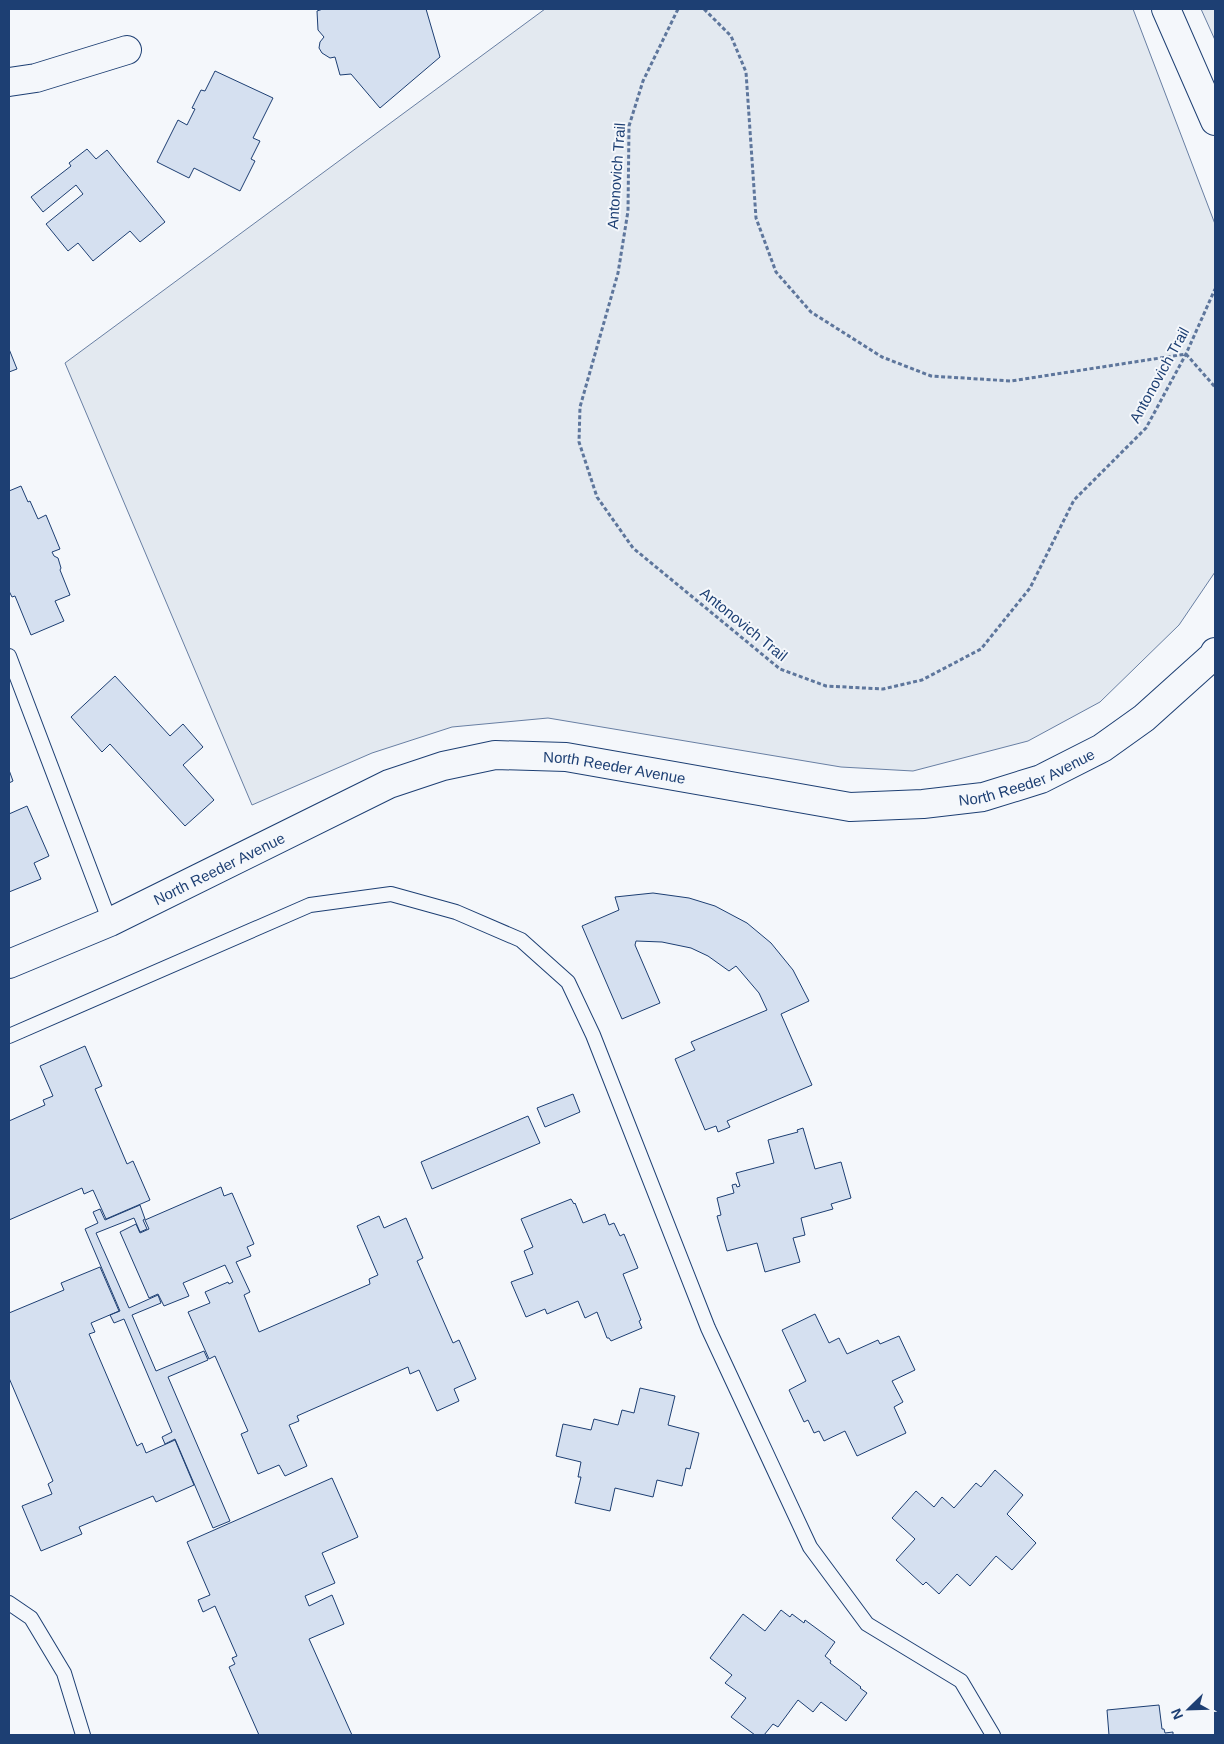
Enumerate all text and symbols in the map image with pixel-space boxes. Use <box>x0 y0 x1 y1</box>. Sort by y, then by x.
street label: Antonovich Trail <box>604 122 628 230</box>
street label: Antonovich Trail <box>1126 324 1192 426</box>
street label: Antonovich Trail <box>697 584 791 664</box>
street label: North Reeder Avenue <box>958 745 1097 808</box>
street label: North Reeder Avenue <box>543 748 687 786</box>
street label: North Reeder Avenue <box>151 829 287 908</box>
north arrow <box>1164 1684 1214 1734</box>
text: N <box>1168 1706 1186 1722</box>

